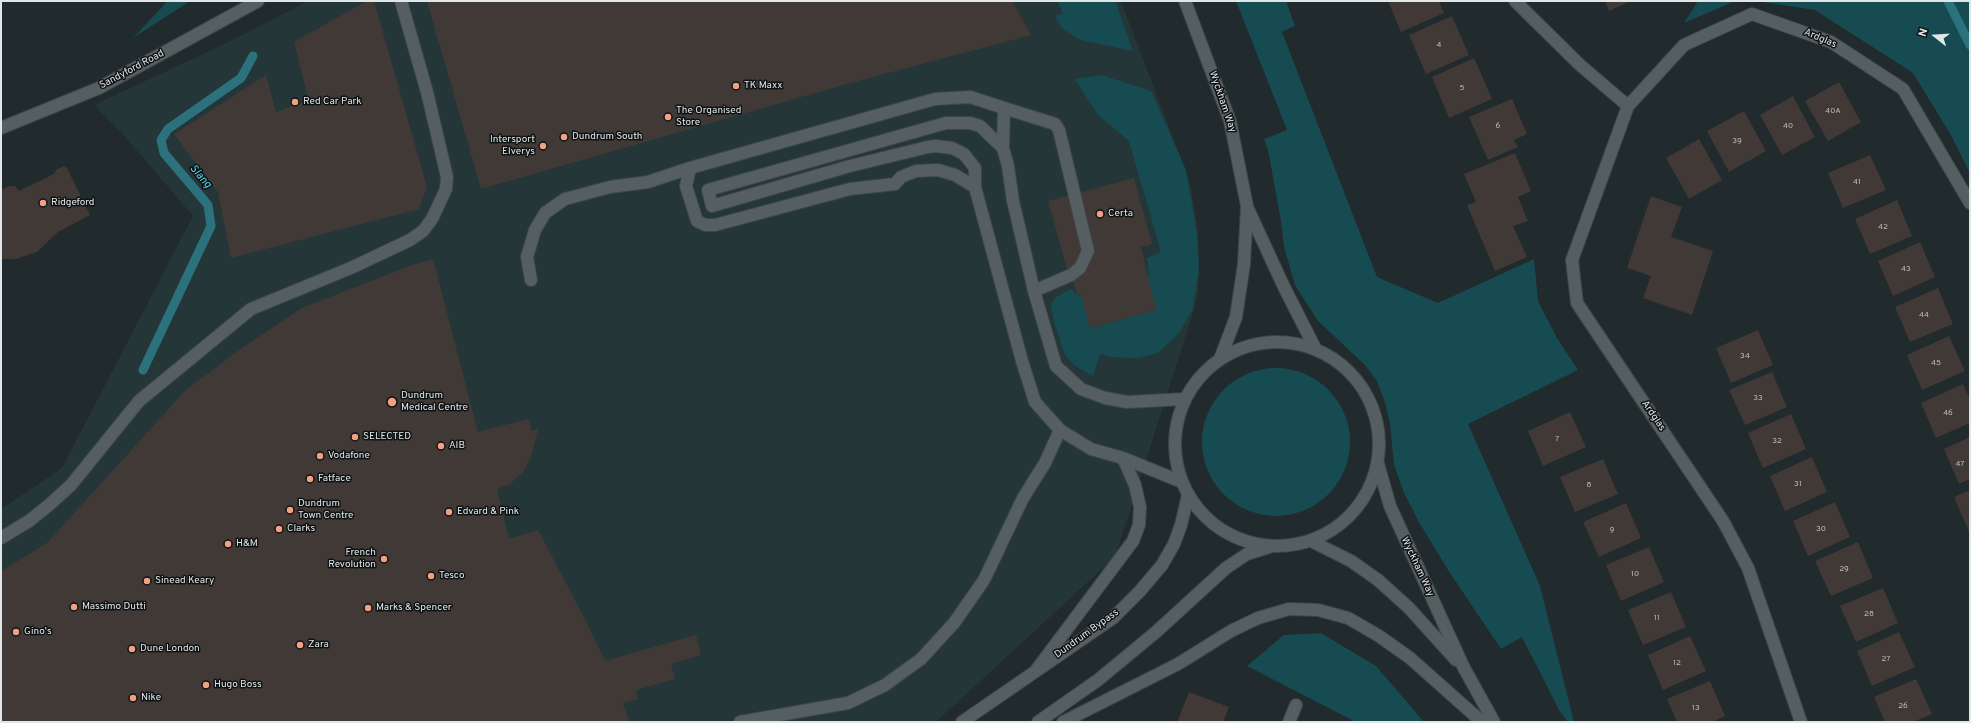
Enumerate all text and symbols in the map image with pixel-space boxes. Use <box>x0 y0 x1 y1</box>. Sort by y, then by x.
north arrow <box>1915 16 1955 56</box>
street label: Ardglas <box>1802 27 1838 51</box>
text: N <box>1916 27 1931 38</box>
house number: 4 <box>1437 40 1441 50</box>
street label: Sandyford Road <box>98 48 166 92</box>
street label: Wyckham Way <box>1206 70 1238 134</box>
place label: TK Maxx <box>744 80 783 92</box>
marker: TK Maxx <box>731 81 741 91</box>
house number: 5 <box>1460 83 1464 93</box>
place label: Red Car Park <box>303 96 362 108</box>
marker: Red Car Park <box>290 97 300 107</box>
place label: The Organised Store <box>676 105 741 128</box>
house number: 40A <box>1825 106 1841 116</box>
marker: The Organised Store <box>663 112 673 122</box>
house number: 6 <box>1496 121 1500 131</box>
house number: 40 <box>1783 121 1793 131</box>
place label: Dundrum South <box>572 131 642 143</box>
marker: Dundrum South <box>559 132 569 142</box>
place label: Intersport Elverys <box>490 134 535 158</box>
house number: 39 <box>1732 136 1742 146</box>
marker: Intersport Elverys <box>538 141 548 151</box>
water label: Slang <box>186 163 214 191</box>
house number: 41 <box>1853 177 1861 187</box>
place label: Ridgeford <box>51 197 94 209</box>
marker: Ridgeford <box>38 198 48 208</box>
place label: Certa <box>1108 208 1133 220</box>
marker: Certa <box>1095 209 1105 219</box>
house number: 42 <box>1878 222 1888 232</box>
house number: 43 <box>1901 264 1911 274</box>
house number: 44 <box>1919 310 1929 320</box>
house number: 34 <box>1740 351 1750 361</box>
house number: 45 <box>1931 358 1941 368</box>
place label: Dundrum Medical Centre <box>401 390 468 414</box>
house number: 33 <box>1753 393 1763 403</box>
marker: Dundrum Medical Centre <box>386 396 398 408</box>
street label: Ardglas <box>1638 398 1668 434</box>
house number: 46 <box>1943 408 1953 418</box>
place label: SELECTED <box>363 431 411 443</box>
marker: SELECTED <box>350 432 360 442</box>
house number: 7 <box>1555 434 1559 444</box>
house number: 32 <box>1772 436 1782 446</box>
place label: AIB <box>449 440 465 452</box>
marker: AIB <box>436 441 446 451</box>
place label: Vodafone <box>328 450 370 462</box>
marker: Vodafone <box>315 451 325 461</box>
house number: 47 <box>1955 459 1965 469</box>
place label: Fatface <box>318 473 351 485</box>
marker: Fatface <box>305 474 315 484</box>
house number: 31 <box>1794 479 1802 489</box>
house number: 8 <box>1587 480 1591 490</box>
place label: Dundrum Town Centre <box>298 498 353 522</box>
marker: Dundrum Town Centre <box>285 505 295 515</box>
place label: Edvard & Pink <box>457 506 519 518</box>
marker: Edvard & Pink <box>444 507 454 517</box>
place label: Clarks <box>287 523 315 535</box>
marker: Clarks <box>274 524 284 534</box>
house number: 30 <box>1816 524 1826 534</box>
house number: 9 <box>1610 525 1614 535</box>
street label: Wyckham Way <box>1398 535 1436 599</box>
place label: H&M <box>236 538 258 550</box>
marker: H&M <box>223 539 233 549</box>
place label: French Revolution <box>328 547 376 570</box>
marker: French Revolution <box>379 554 389 564</box>
house number: 29 <box>1839 564 1849 574</box>
house number: 10 <box>1631 569 1639 579</box>
place label: Tesco <box>439 570 464 582</box>
marker: Tesco <box>426 571 436 581</box>
place label: Sinead Keary <box>155 575 214 587</box>
marker: Sinead Keary <box>142 576 152 586</box>
place label: Massimo Dutti <box>82 601 146 613</box>
marker: Massimo Dutti <box>69 602 79 612</box>
place label: Marks & Spencer <box>376 602 452 614</box>
marker: Marks & Spencer <box>363 603 373 613</box>
street label: Dundrum Bypass <box>1053 607 1121 661</box>
house number: 28 <box>1864 609 1874 619</box>
house number: 11 <box>1654 613 1660 623</box>
place label: Gino's <box>24 626 52 638</box>
marker: Gino's <box>11 627 21 637</box>
place label: Zara <box>308 639 329 651</box>
marker: Zara <box>295 640 305 650</box>
place label: Dune London <box>140 643 200 655</box>
marker: Dune London <box>127 644 137 654</box>
house number: 27 <box>1882 654 1890 664</box>
house number: 12 <box>1673 658 1681 668</box>
place label: Hugo Boss <box>214 679 262 691</box>
marker: Hugo Boss <box>201 680 211 690</box>
place label: Nike <box>141 692 161 704</box>
marker: Nike <box>128 693 138 703</box>
house number: 26 <box>1898 701 1908 711</box>
house number: 13 <box>1692 703 1700 713</box>

